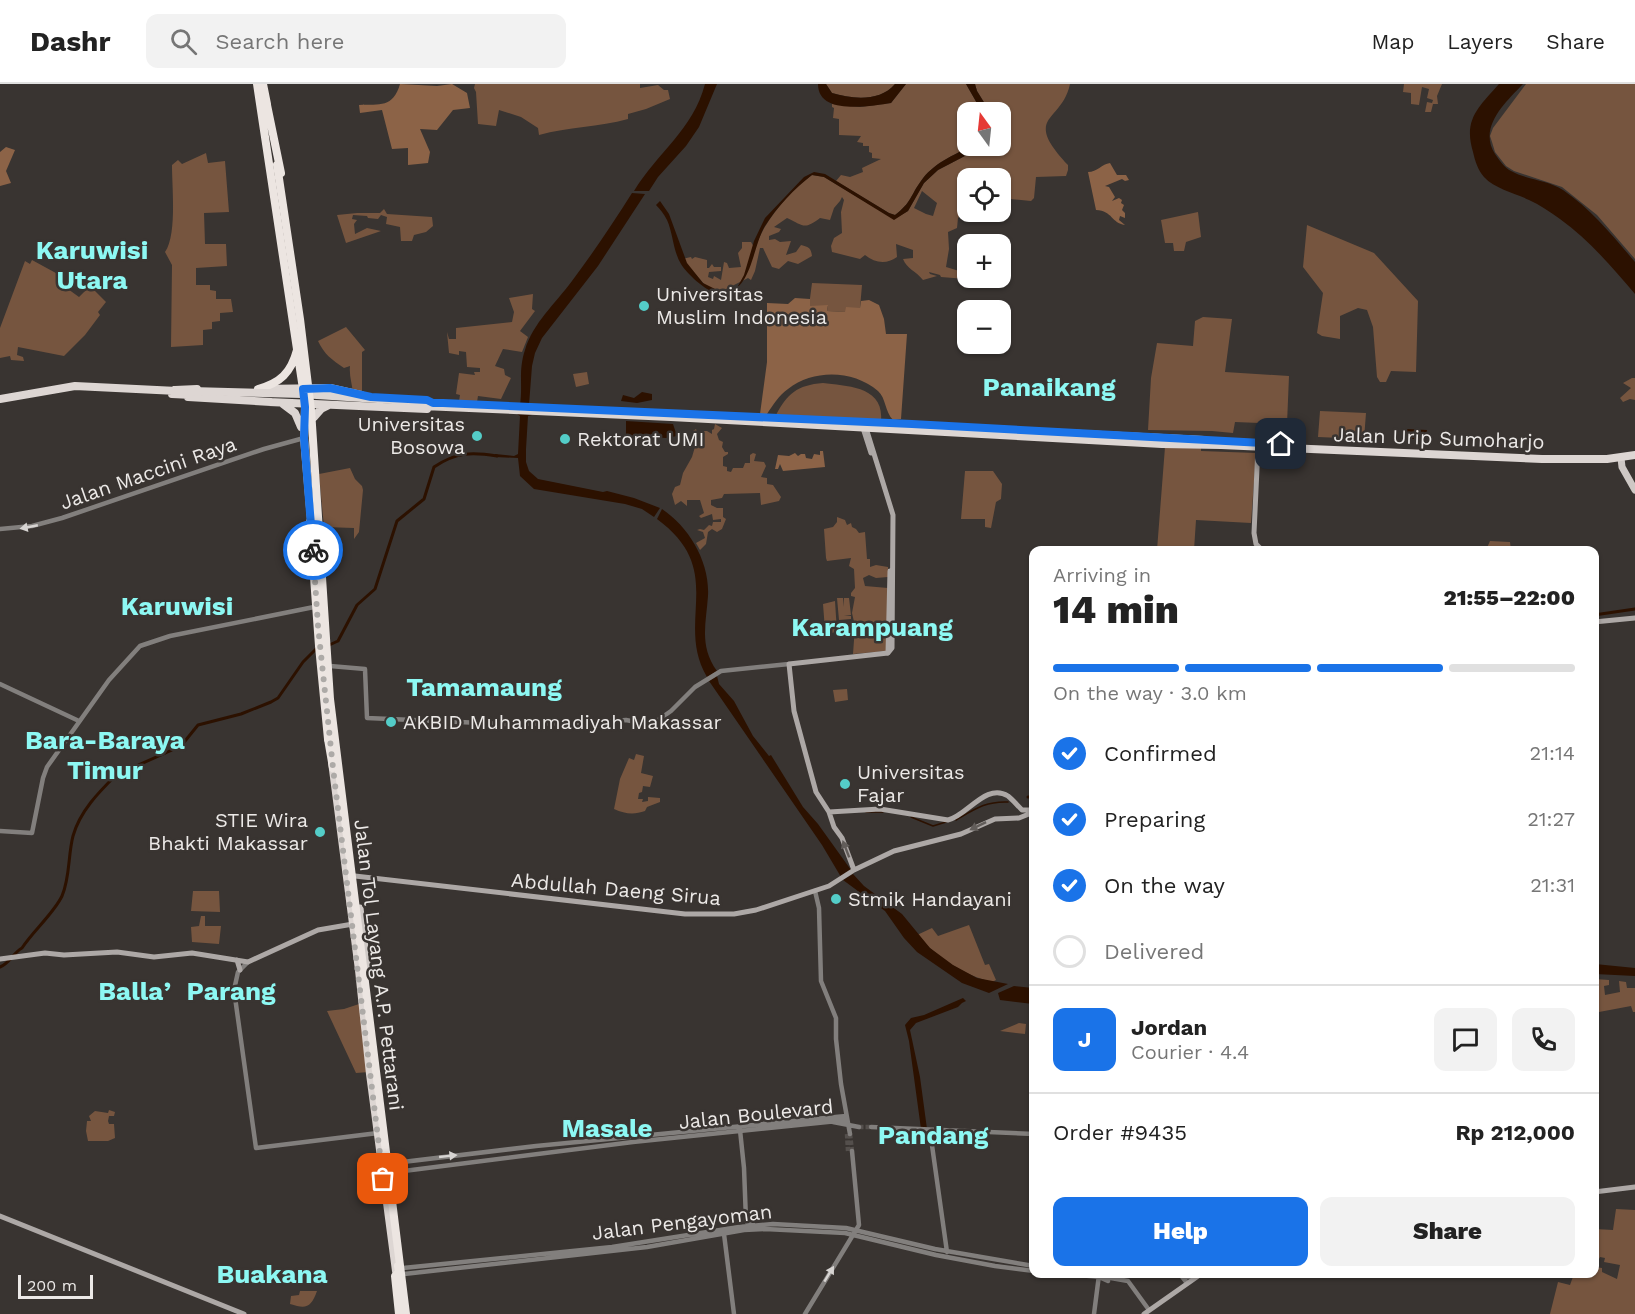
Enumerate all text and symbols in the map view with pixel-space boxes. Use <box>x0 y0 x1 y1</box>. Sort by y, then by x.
search box <box>146 14 566 68</box>
text: Dashr <box>30 25 110 58</box>
icon: search <box>167 25 200 58</box>
text: Search here <box>215 29 344 54</box>
text: Map <box>1371 29 1414 54</box>
text: Layers <box>1447 29 1513 54</box>
text: Share <box>1546 29 1605 54</box>
north arrow <box>957 102 1011 156</box>
map controls <box>957 102 1011 354</box>
button: locate <box>957 168 1011 222</box>
button: + <box>957 234 1011 288</box>
district label: Karuwisi Utara <box>36 235 148 295</box>
place label: Universitas Muslim Indonesia <box>656 282 827 329</box>
marker: Universitas Muslim Indonesia <box>637 299 651 313</box>
button: − <box>957 300 1011 354</box>
district label: Panaikang <box>983 372 1116 402</box>
place label: Universitas Bosowa <box>357 412 465 459</box>
pin <box>1255 418 1306 469</box>
street label: Jalan Urip Sumoharjo <box>1333 422 1545 454</box>
place label: Rektorat UMI <box>577 427 704 451</box>
icon: home <box>1264 427 1297 460</box>
marker: Universitas Bosowa <box>470 429 484 443</box>
street label: Jalan Maccini Raya <box>57 432 239 514</box>
marker: Rektorat UMI <box>558 432 572 446</box>
courier <box>283 520 343 580</box>
one-way arrow <box>19 523 38 532</box>
icon: bike <box>297 534 330 567</box>
text: Arriving in <box>1053 563 1151 587</box>
text: 21:55–22:00 <box>1443 585 1575 610</box>
text: 14 min <box>1053 587 1179 632</box>
district label: Karuwisi <box>121 591 233 621</box>
district label: Karampuang <box>791 612 953 642</box>
district label: Tamamaung <box>406 672 562 702</box>
text: On the way · 3.0 km <box>1053 681 1247 705</box>
place label: AKBID Muhammadiyah Makassar <box>403 710 722 734</box>
marker: AKBID Muhammadiyah Makassar <box>384 715 398 729</box>
district label: Bara-Baraya Timur <box>25 725 185 785</box>
icon: check <box>1053 737 1086 770</box>
text: Confirmed <box>1104 741 1217 766</box>
text: 21:14 <box>1530 741 1575 765</box>
place label: Universitas Fajar <box>857 760 965 807</box>
marker: Universitas Fajar <box>838 777 852 791</box>
icon: check <box>1053 803 1086 836</box>
text: Preparing <box>1104 807 1205 832</box>
text: 21:27 <box>1527 807 1575 831</box>
place label: STIE Wira Bhakti Makassar <box>148 808 308 855</box>
street label: Jalan Tol Layang A.P. Pettarani <box>349 818 409 1112</box>
one-way arrow <box>970 821 987 830</box>
marker: STIE Wira Bhakti Makassar <box>313 825 327 839</box>
one-way arrow <box>840 840 850 858</box>
street label: Abdullah Daeng Sirua <box>510 868 722 910</box>
icon: check <box>1053 869 1086 902</box>
text: On the way <box>1104 873 1225 898</box>
text: 21:31 <box>1530 873 1575 897</box>
place label: Stmik Handayani <box>848 887 1012 911</box>
marker: Stmik Handayani <box>829 892 843 906</box>
text: Delivered <box>1104 939 1204 964</box>
district label: Ballaʼ Parang <box>98 976 276 1006</box>
button: chat <box>1434 1008 1497 1071</box>
button: phone <box>1512 1008 1575 1071</box>
text: Jordan <box>1131 1015 1207 1040</box>
text: J <box>1078 1027 1091 1052</box>
text: Courier · 4.4 <box>1131 1040 1249 1064</box>
street label: Jalan Boulevard <box>677 1094 835 1134</box>
district label: Masale <box>561 1113 653 1143</box>
district label: Pandang <box>878 1120 989 1150</box>
text: Order #9435 <box>1053 1120 1187 1145</box>
text: Rp 212,000 <box>1455 1120 1575 1145</box>
one-way arrow <box>439 1151 458 1161</box>
pin <box>357 1153 408 1204</box>
icon: bag <box>366 1162 399 1195</box>
button: Help <box>1053 1197 1308 1266</box>
button: Share <box>1320 1197 1575 1266</box>
street label: Jalan Pengayoman <box>591 1199 773 1245</box>
district label: Buakana <box>216 1259 328 1289</box>
one-way arrow <box>824 1266 835 1282</box>
scale bar <box>18 1272 93 1300</box>
text: 200 m <box>27 1276 77 1295</box>

